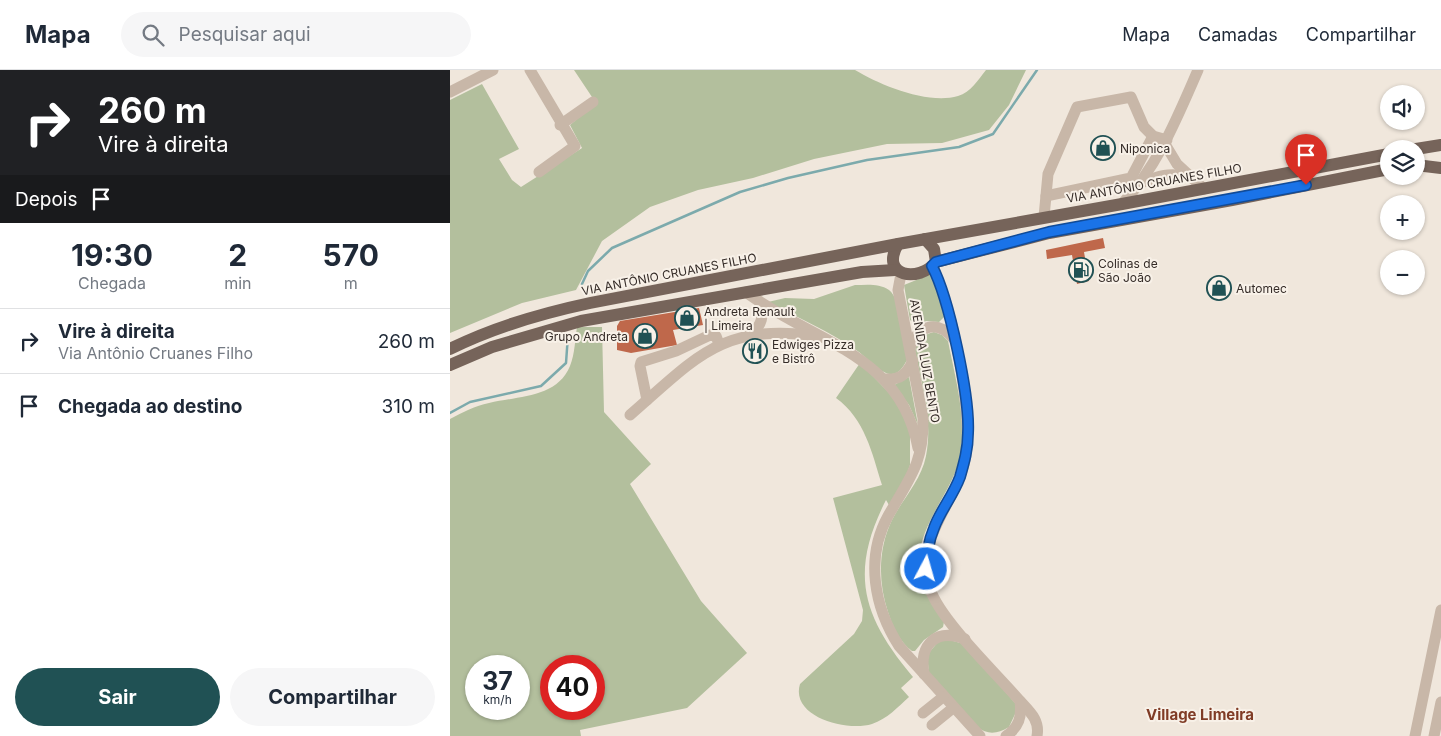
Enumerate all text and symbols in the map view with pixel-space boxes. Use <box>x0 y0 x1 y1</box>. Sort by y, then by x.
search box <box>121 12 471 57</box>
text: Mapa <box>25 20 91 49</box>
icon: search <box>139 21 167 49</box>
text: Pesquisar aqui <box>179 23 311 46</box>
text: Mapa <box>1122 24 1170 45</box>
text: Camadas <box>1198 24 1278 45</box>
text: Compartilhar <box>1306 24 1416 45</box>
map controls <box>1380 85 1425 295</box>
button: sound <box>1380 85 1425 130</box>
text: 260 m <box>98 89 207 131</box>
icon: right <box>15 90 80 155</box>
text: Vire à direita <box>98 131 229 157</box>
pin <box>1285 134 1327 185</box>
shop icon: Niponica <box>1090 135 1116 161</box>
button: layers <box>1380 140 1425 185</box>
place label: Niponica <box>1120 141 1170 156</box>
icon: arrive <box>1292 141 1320 169</box>
street label: VIA ANTÔNIO CRUANES FILHO <box>1065 160 1243 206</box>
icon: arrive <box>87 185 115 213</box>
text: Depois <box>15 188 77 211</box>
button: + <box>1380 195 1425 240</box>
text: 19:30 <box>71 237 153 273</box>
text: 2 <box>228 237 247 273</box>
text: 570 <box>323 237 379 273</box>
street label: VIA ANTÔNIO CRUANES FILHO <box>580 250 758 298</box>
button: − <box>1380 250 1425 295</box>
place label: Colinas de São João <box>1098 256 1158 285</box>
fuel station icon: Colinas de São João <box>1068 257 1094 283</box>
text: Chegada <box>78 273 146 293</box>
text: min <box>224 273 251 293</box>
text: m <box>344 273 358 293</box>
shop icon: Automec <box>1206 275 1232 301</box>
place label: Automec <box>1236 281 1287 296</box>
street label: AVENIDA LUIZ BENTO <box>907 298 943 424</box>
place label: Andreta Renault | Limeira <box>704 304 795 333</box>
shop icon: Andreta Renault | Limeira <box>674 305 700 331</box>
text: Vire à direita <box>58 320 175 343</box>
shop icon: Grupo Andreta <box>632 323 658 349</box>
icon: right <box>15 327 43 355</box>
place label: Grupo Andreta <box>545 329 628 344</box>
text: 260 m <box>378 330 435 353</box>
place label: Edwiges Pizza e Bistrô <box>772 337 854 366</box>
restaurant icon: Edwiges Pizza e Bistrô <box>742 338 768 364</box>
text: Via Antônio Cruanes Filho <box>58 343 253 363</box>
icon: arrive <box>15 392 43 420</box>
text: Chegada ao destino <box>58 395 242 418</box>
text: 310 m <box>382 395 435 418</box>
position arrow <box>899 542 951 594</box>
speed limit sign: 40 <box>540 655 605 720</box>
text: 37 <box>482 666 513 696</box>
button: Sair <box>15 668 220 726</box>
button: Compartilhar <box>230 668 435 726</box>
text: km/h <box>483 692 512 707</box>
district label: Village Limeira <box>1146 705 1254 724</box>

